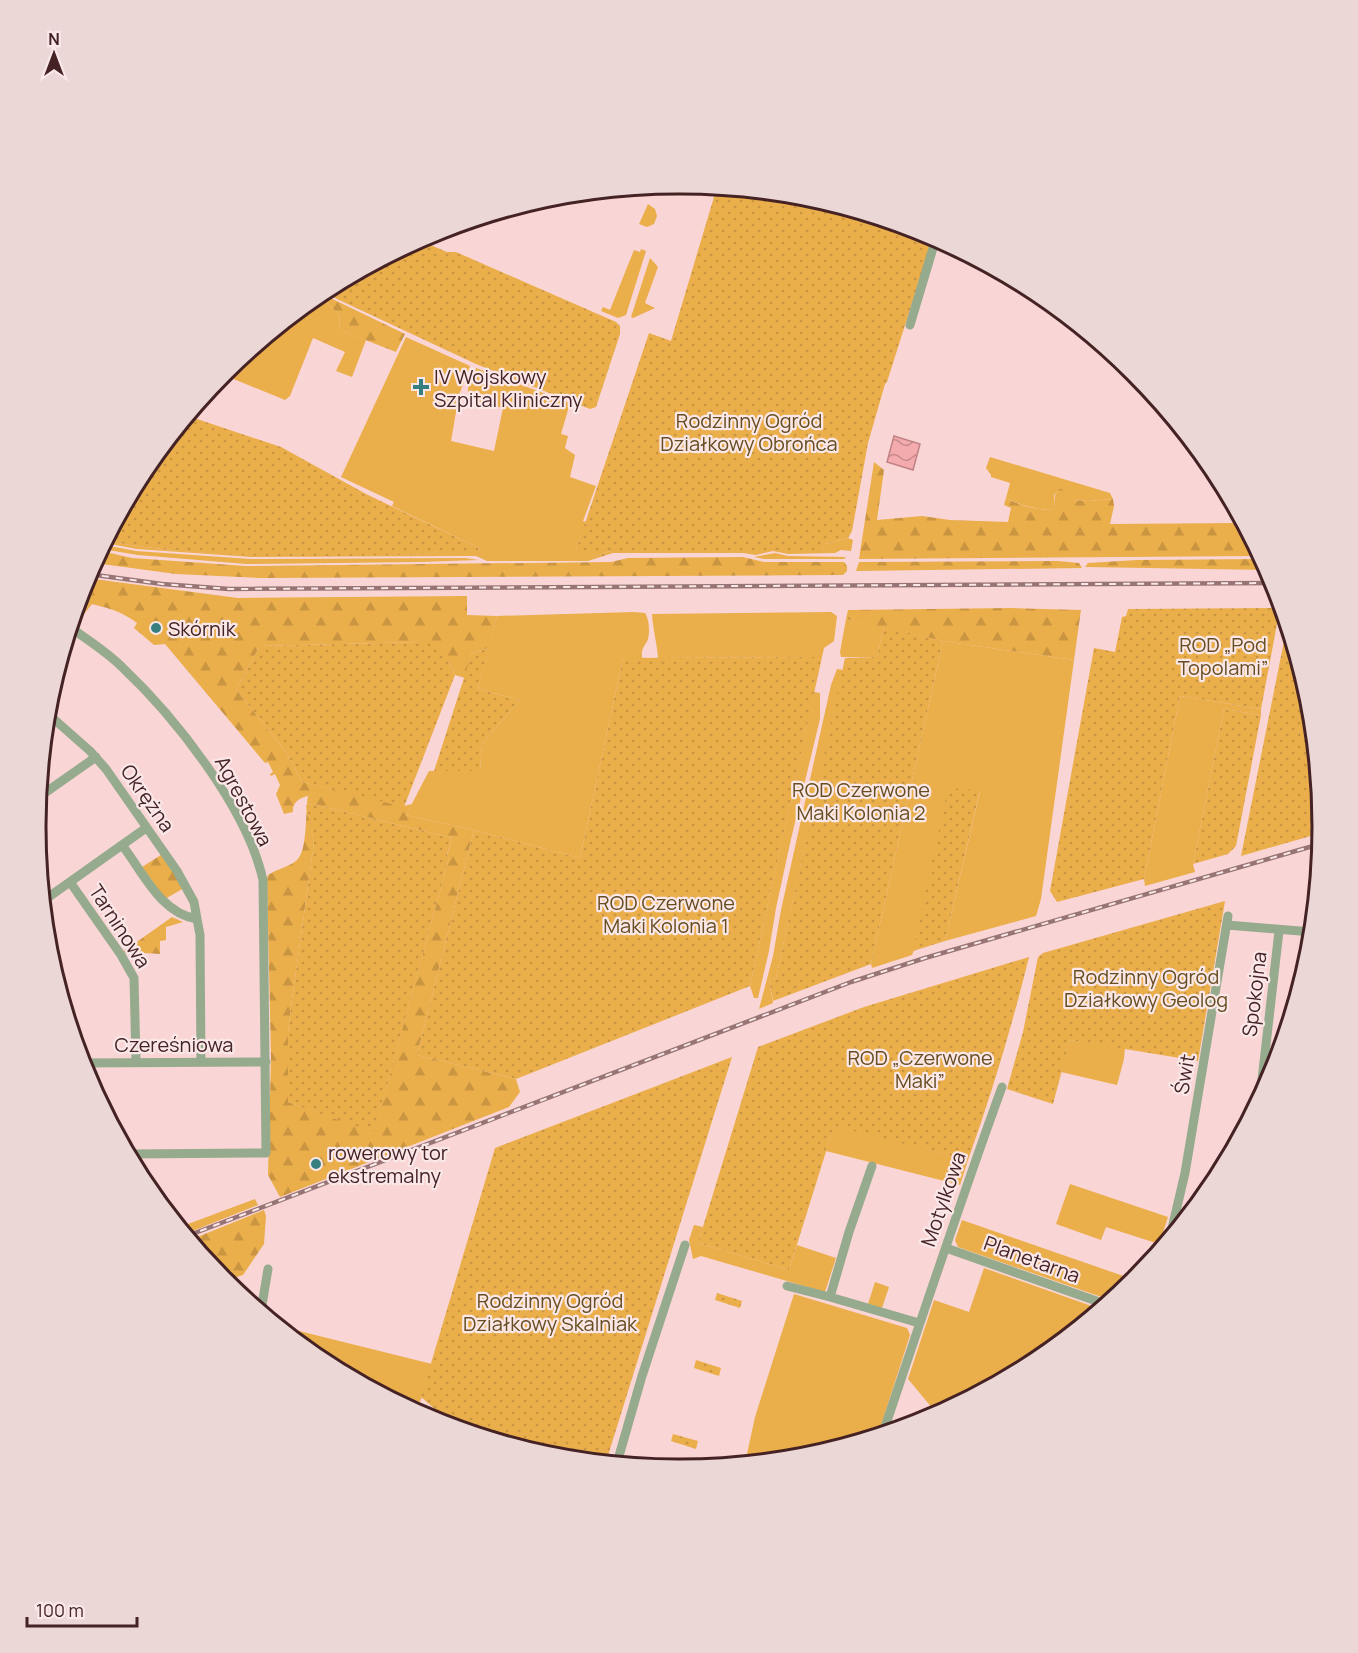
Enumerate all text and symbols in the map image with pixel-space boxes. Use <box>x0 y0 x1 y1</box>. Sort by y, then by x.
north arrow <box>24 24 84 84</box>
text: N <box>48 28 60 50</box>
place label: IV Wojskowy Szpital Kliniczny <box>434 363 583 413</box>
marker: IV Wojskowy Szpital Kliniczny <box>412 378 430 396</box>
park label: Rodzinny Ogród Działkowy Obrońca <box>660 407 838 457</box>
place label: Skórnik <box>168 615 237 642</box>
marker: Skórnik <box>149 621 163 635</box>
park label: ROD „Pod Topolami” <box>1178 631 1268 681</box>
street label: Agrestowa <box>209 751 279 851</box>
street label: Okrężna <box>115 759 181 837</box>
park label: ROD Czerwone Maki Kolonia 2 <box>792 776 930 826</box>
street label: Tarninowa <box>83 879 157 973</box>
park label: ROD Czerwone Maki Kolonia 1 <box>597 889 735 939</box>
street label: Spokojna <box>1235 950 1273 1038</box>
park label: Rodzinny Ogród Działkowy Geolog <box>1064 963 1228 1013</box>
street label: Czereśniowa <box>115 1031 233 1058</box>
park label: ROD „Czerwone Maki” <box>847 1044 993 1094</box>
street label: Świt <box>1167 1052 1201 1096</box>
place label: rowerowy tor ekstremalny <box>328 1139 448 1189</box>
street label: Motylkowa <box>914 1148 972 1250</box>
marker: rowerowy tor ekstremalny <box>309 1157 323 1171</box>
street label: Planetarna <box>980 1229 1084 1289</box>
park label: Rodzinny Ogród Działkowy Skalniak <box>463 1287 638 1337</box>
scale bar <box>27 1590 136 1628</box>
text: 100 m <box>36 1598 84 1622</box>

